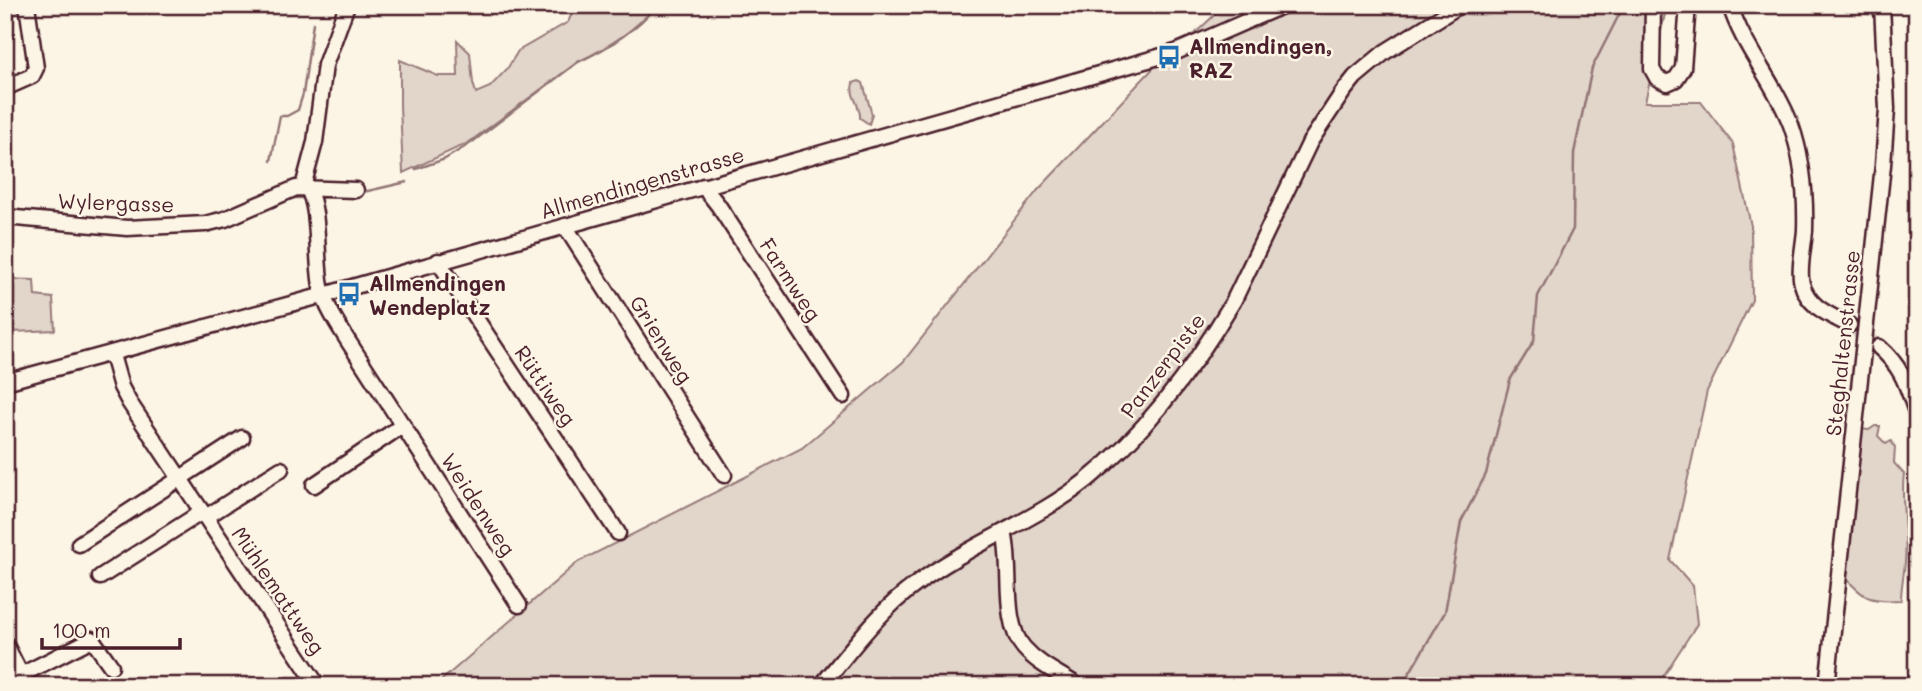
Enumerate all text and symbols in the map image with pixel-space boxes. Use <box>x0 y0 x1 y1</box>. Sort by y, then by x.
place label: Allmendingen, RAZ <box>1189 32 1332 83</box>
bus stop icon: Allmendingen, RAZ <box>1155 43 1183 71</box>
street label: Allmendingenstrasse <box>537 140 747 224</box>
street label: Wylergasse <box>57 186 175 218</box>
street label: Farmweg <box>754 232 828 326</box>
street label: Steghaltenstrasse <box>1819 249 1865 437</box>
place label: Allmendingen Wendeplatz <box>369 269 506 320</box>
bus stop icon: Allmendingen Wendeplatz <box>335 280 363 308</box>
street label: Grienweg <box>624 290 700 388</box>
street label: Panzerpiste <box>1114 307 1210 423</box>
street label: Rüttiweg <box>509 340 583 430</box>
street label: Weidenweg <box>436 447 522 561</box>
street label: Mühlemattweg <box>226 521 332 659</box>
scale bar <box>42 607 180 651</box>
text: 100 m <box>52 616 111 643</box>

